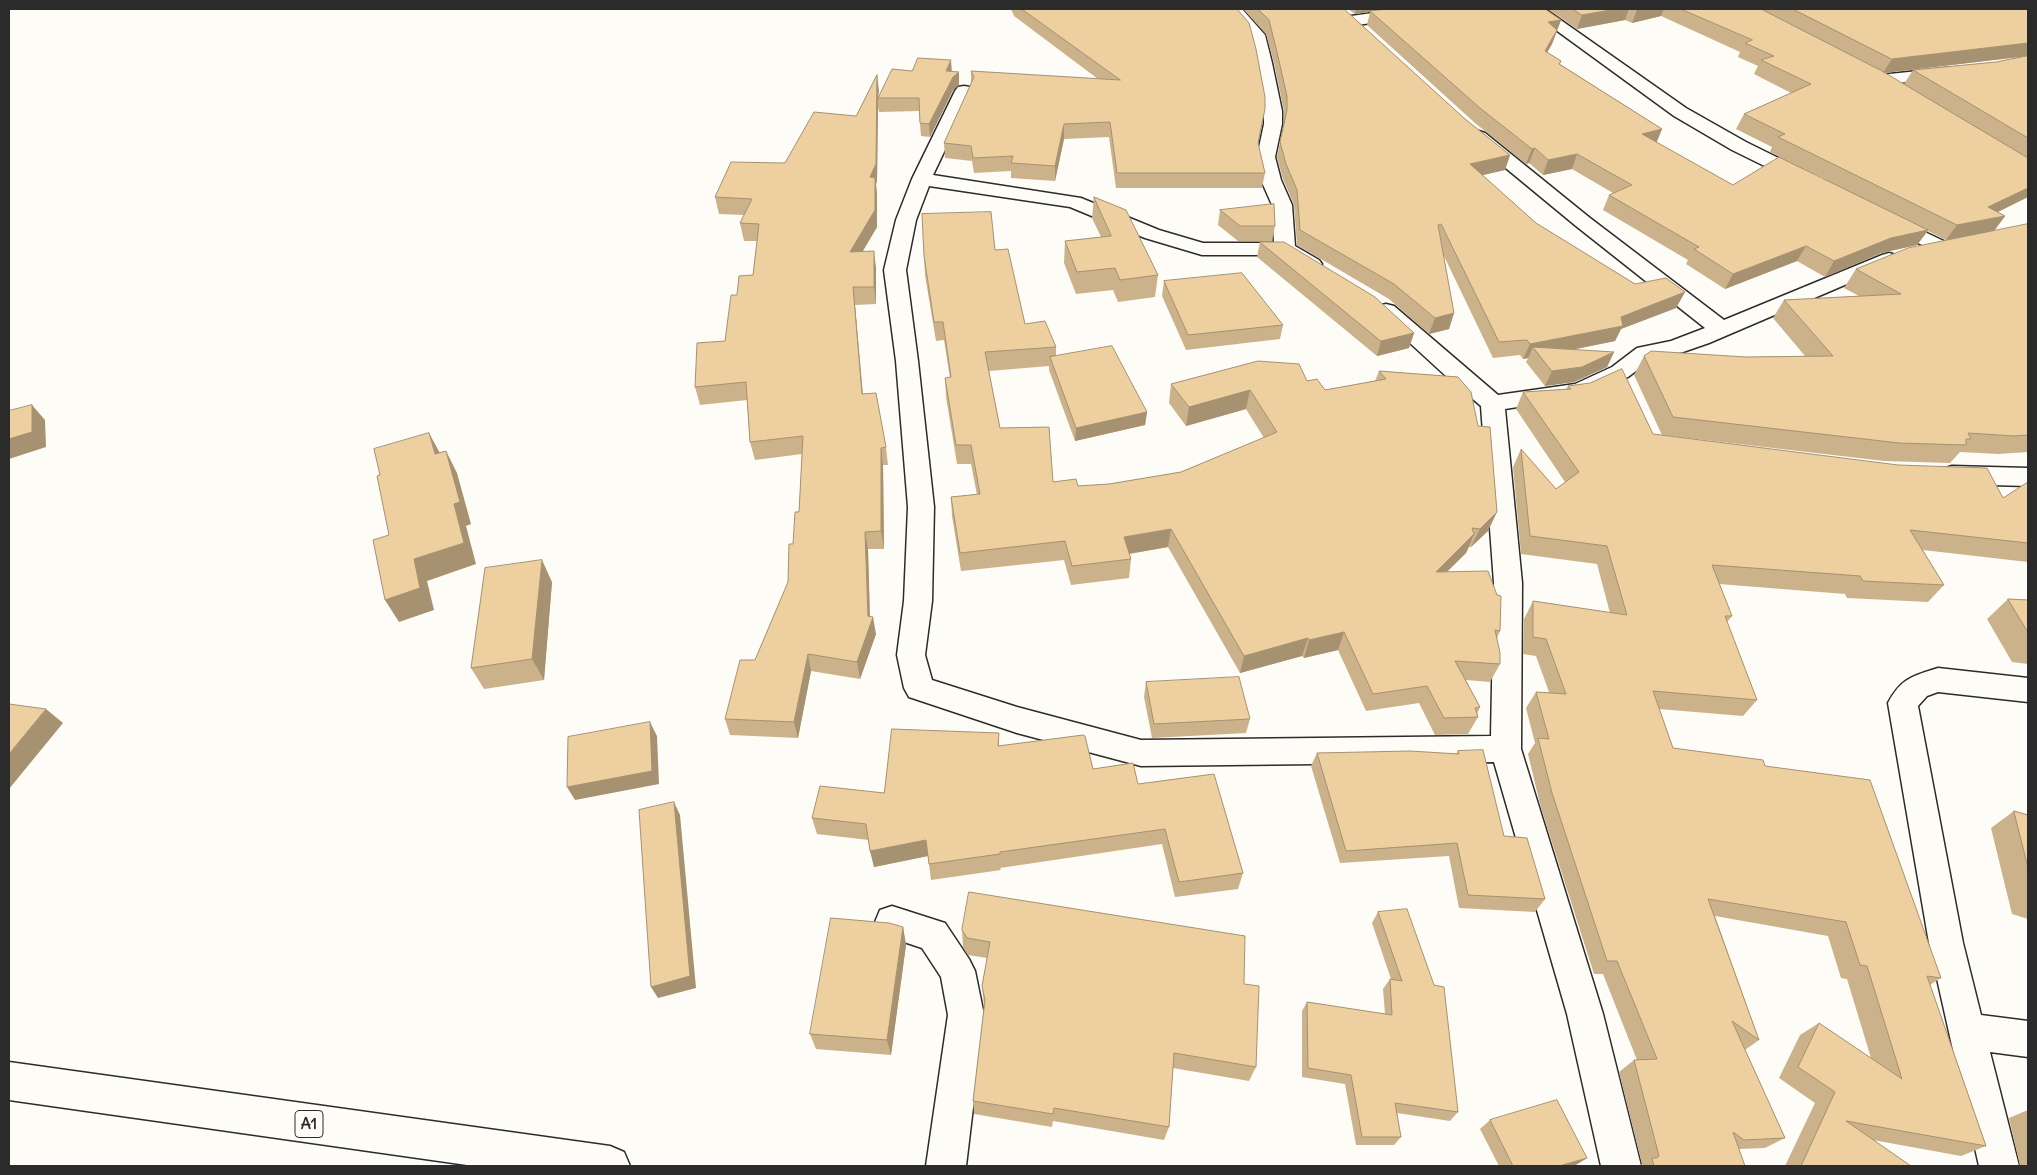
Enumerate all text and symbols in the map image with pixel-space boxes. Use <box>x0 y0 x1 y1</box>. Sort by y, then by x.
road number: A1 <box>295 1110 323 1138</box>

